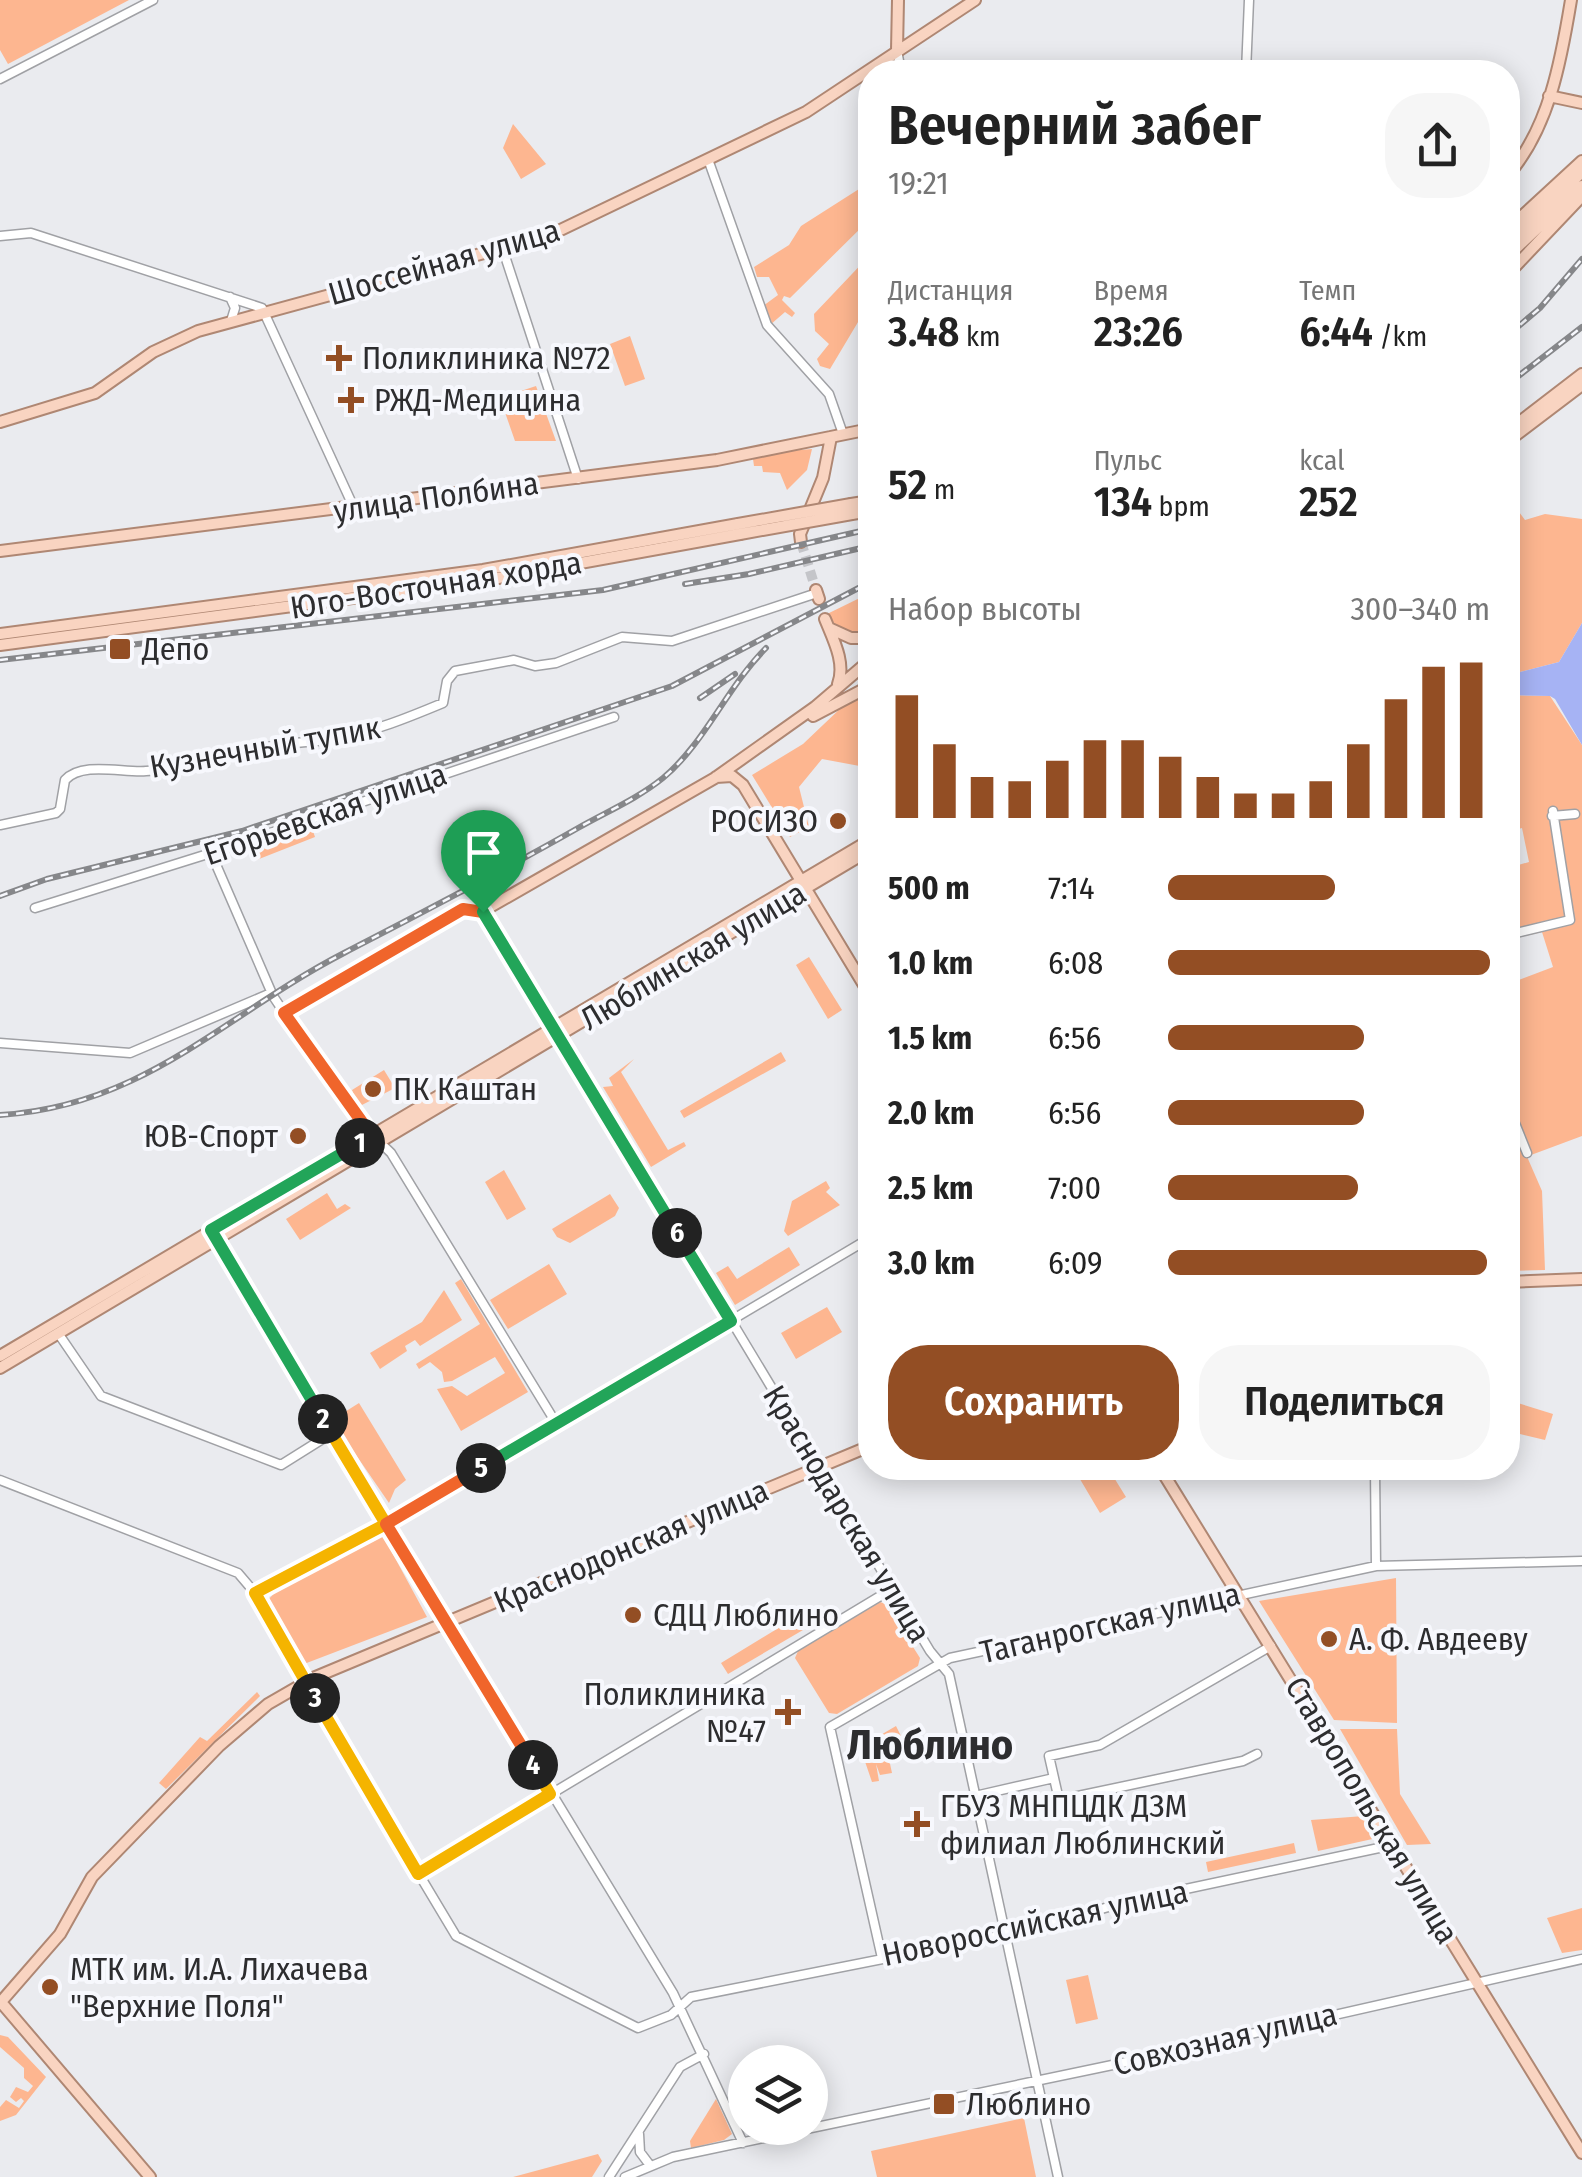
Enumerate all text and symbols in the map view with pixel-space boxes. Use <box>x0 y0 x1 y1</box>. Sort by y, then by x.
text: Вечерний забег <box>888 93 1261 159</box>
button: share <box>1385 93 1490 198</box>
text: 19:21 <box>888 164 949 202</box>
street label: Шоссейная улица <box>324 211 564 313</box>
text: Дистанция <box>888 274 1013 307</box>
text: Время <box>1094 274 1169 307</box>
text: Темп <box>1299 274 1356 307</box>
text: 3.48 <box>888 307 959 357</box>
text: 23:26 <box>1094 307 1183 357</box>
text: 6:44 <box>1299 307 1373 357</box>
text: km <box>959 320 1001 353</box>
text: /km <box>1373 320 1427 353</box>
place label: Поликлиника №72 <box>362 339 611 377</box>
marker: Поликлиника №72 <box>326 345 352 371</box>
place label: РЖД-Медицина <box>374 381 581 419</box>
marker: РЖД-Медицина <box>338 387 364 413</box>
text: Пульс <box>1094 444 1162 477</box>
text: kcal <box>1299 444 1345 477</box>
text: 52 <box>888 460 927 510</box>
street label: улица Полбина <box>331 464 541 530</box>
text: m <box>927 473 955 506</box>
text: 134 <box>1094 477 1152 527</box>
text: 252 <box>1299 477 1358 527</box>
text: bpm <box>1152 490 1210 523</box>
street label: Юго-Восточная хорда <box>288 543 584 627</box>
text: Набор высоты <box>888 590 1082 628</box>
text: 300–340 m <box>1350 590 1490 628</box>
place label: Депо <box>141 630 209 668</box>
marker: Депо <box>107 636 133 662</box>
street label: Кузнечный тупик <box>147 708 383 786</box>
street label: Егорьевская улица <box>199 755 451 873</box>
place label: РОСИЗО <box>710 802 818 840</box>
pin <box>441 810 526 913</box>
marker: РОСИЗО <box>827 810 849 832</box>
icon: arrive <box>456 825 511 880</box>
text: 500 m <box>888 869 970 907</box>
text: 7:14 <box>1048 869 1094 907</box>
street label: Люблинская улица <box>574 874 812 1038</box>
text: 1.0 km <box>888 944 973 982</box>
text: 6:08 <box>1048 944 1103 982</box>
text: 1.5 km <box>888 1019 972 1057</box>
text: 6:56 <box>1048 1019 1101 1057</box>
place label: ПК Каштан <box>393 1070 537 1108</box>
marker: ПК Каштан <box>362 1078 384 1100</box>
text: 2.0 km <box>888 1094 975 1132</box>
text: 6:56 <box>1048 1094 1101 1132</box>
place label: ЮВ-Спорт <box>144 1117 278 1155</box>
pin: 1 <box>335 1118 385 1168</box>
marker: ЮВ-Спорт <box>287 1125 309 1147</box>
text: 1 <box>354 1126 366 1159</box>
text: 2.5 km <box>888 1169 974 1207</box>
text: 7:00 <box>1048 1169 1101 1207</box>
pin: 6 <box>652 1208 702 1258</box>
text: 6 <box>670 1216 684 1249</box>
text: 3.0 km <box>888 1244 975 1282</box>
text: 6:09 <box>1048 1244 1103 1282</box>
button: Сохранить <box>888 1345 1179 1460</box>
button: Поделиться <box>1199 1345 1490 1460</box>
street label: Краснодарская улица <box>755 1379 939 1649</box>
pin: 2 <box>298 1394 348 1444</box>
text: 2 <box>317 1402 329 1435</box>
pin: 5 <box>456 1443 506 1493</box>
text: 5 <box>474 1451 488 1484</box>
street label: Краснодонская улица <box>488 1471 774 1621</box>
street label: Таганрогская улица <box>976 1575 1244 1671</box>
place label: СДЦ Люблино <box>653 1596 839 1634</box>
marker: СДЦ Люблино <box>622 1604 644 1626</box>
place label: А. Ф. Авдееву <box>1349 1620 1529 1658</box>
marker: А. Ф. Авдееву <box>1318 1628 1340 1650</box>
street label: Ставропольская улица <box>1277 1670 1467 1950</box>
pin: 3 <box>290 1673 340 1723</box>
place label: Поликлиника №47 <box>583 1675 766 1750</box>
text: 3 <box>308 1681 322 1714</box>
marker: Поликлиника №47 <box>775 1699 801 1725</box>
district label: Люблино <box>847 1720 1013 1770</box>
pin: 4 <box>508 1740 558 1790</box>
text: 4 <box>526 1748 540 1781</box>
place label: ГБУЗ МНПЦДК ДЗМ филиал Люблинский <box>940 1787 1226 1862</box>
marker: ГБУЗ МНПЦДК ДЗМ филиал Люблинский <box>904 1811 930 1837</box>
street label: Новороссийская улица <box>879 1872 1191 1974</box>
place label: МТК им. И.А. Лихачева "Верхние Поля" <box>70 1950 369 2025</box>
marker: МТК им. И.А. Лихачева "Верхние Поля" <box>39 1976 61 1998</box>
street label: Совхозная улица <box>1109 1995 1341 2083</box>
map controls <box>728 2045 828 2145</box>
button: layers <box>728 2045 828 2145</box>
place label: Люблино <box>966 2085 1091 2123</box>
marker: Люблино <box>931 2091 957 2117</box>

